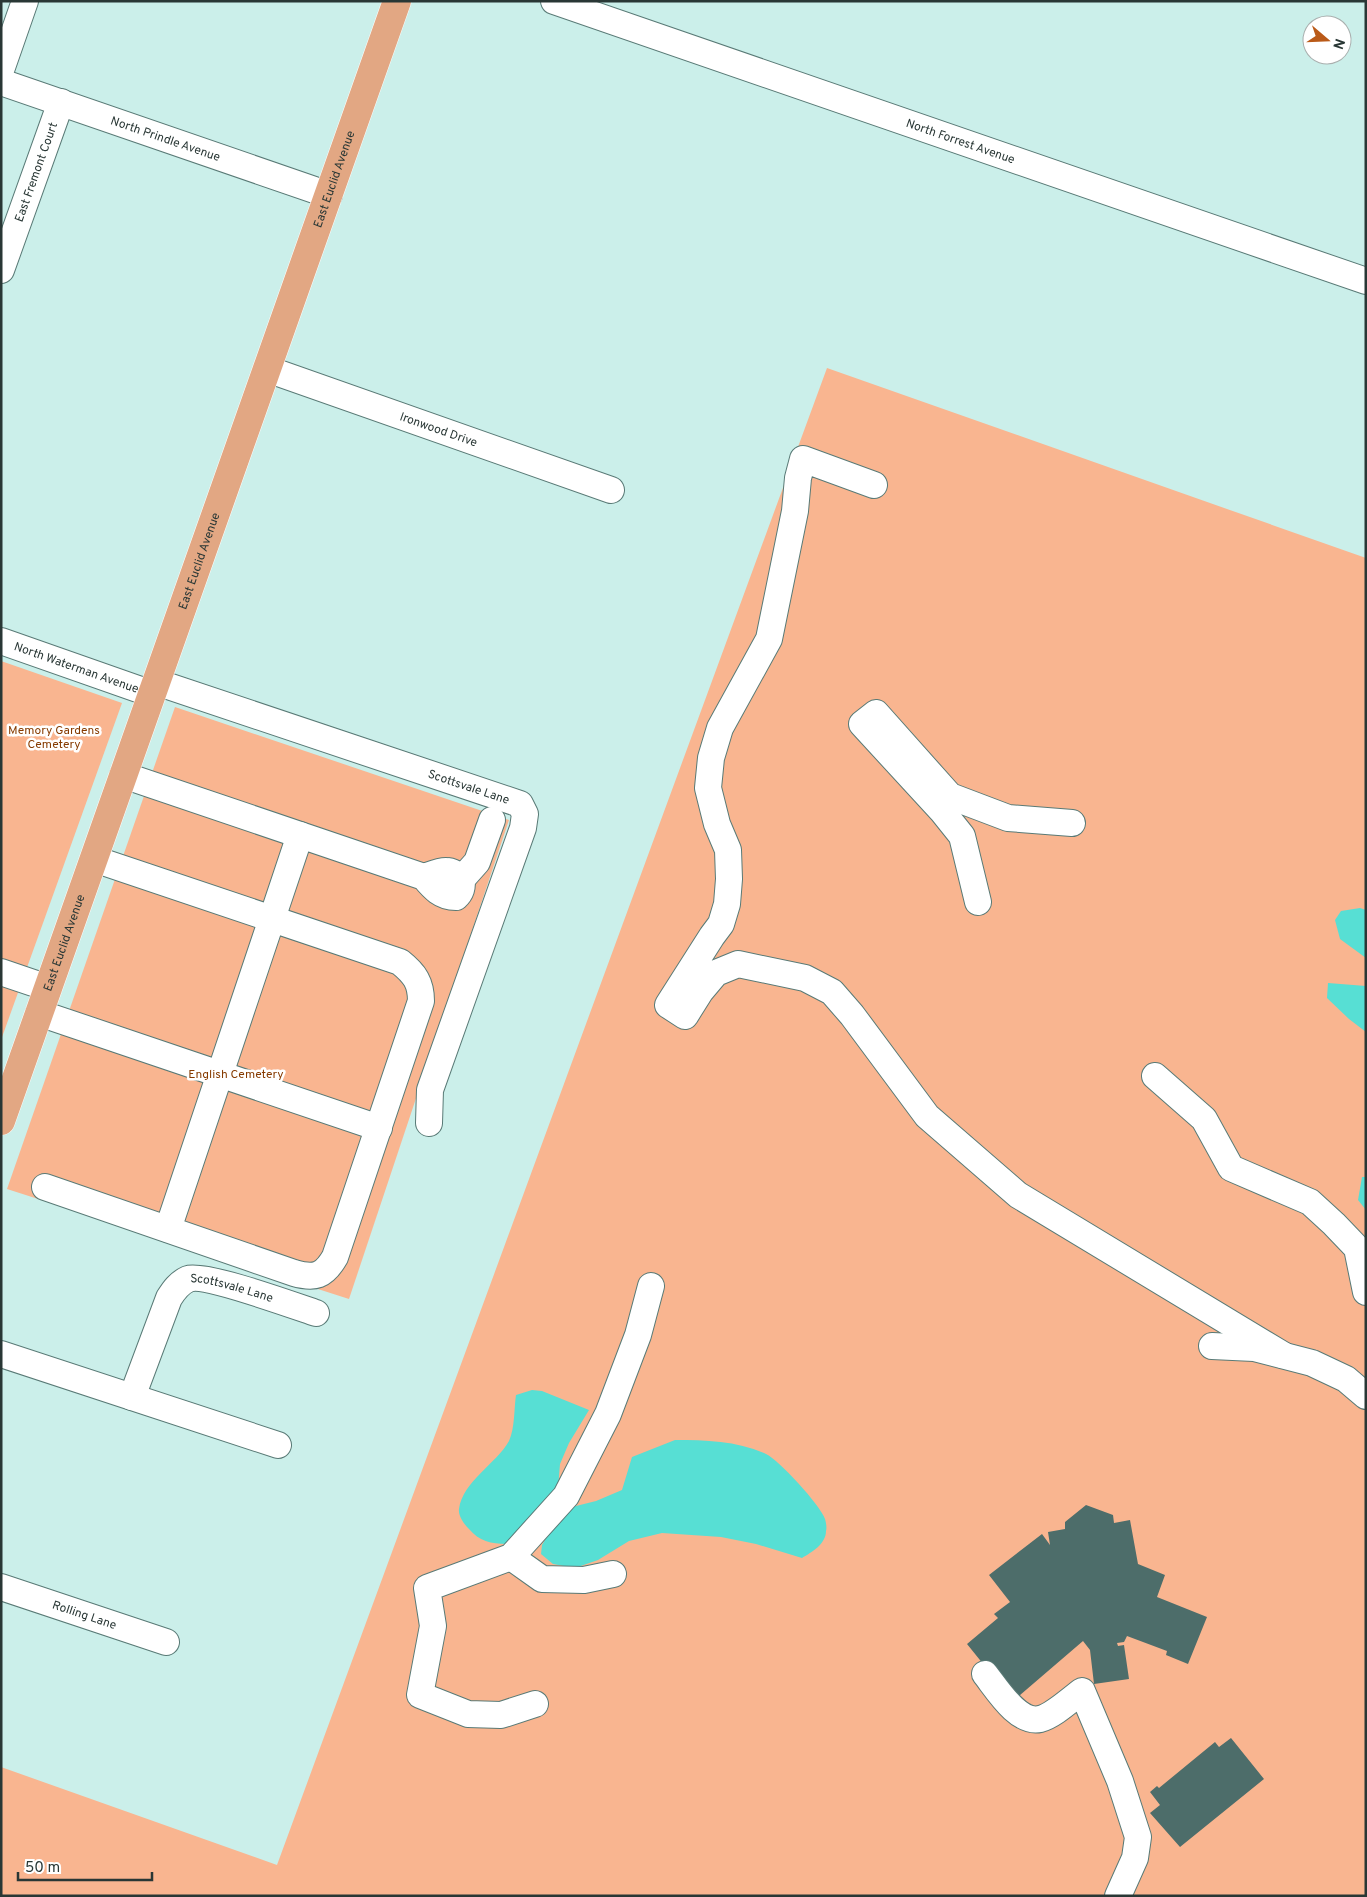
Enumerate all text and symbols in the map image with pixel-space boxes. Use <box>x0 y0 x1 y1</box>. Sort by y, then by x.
north arrow <box>1302 15 1352 65</box>
text: N <box>1328 36 1348 51</box>
street label: North Prindle Avenue <box>108 113 222 166</box>
street label: North Forrest Avenue <box>904 116 1017 168</box>
street label: East Fremont Court <box>12 120 62 224</box>
street label: East Euclid Avenue <box>310 129 359 230</box>
street label: Ironwood Drive <box>397 409 479 451</box>
street label: East Euclid Avenue <box>175 511 224 612</box>
street label: North Waterman Avenue <box>12 639 141 698</box>
park label: Memory Gardens Cemetery <box>8 723 100 753</box>
street label: Scottsvale Lane <box>426 767 511 809</box>
street label: East Euclid Avenue <box>40 893 89 994</box>
park label: English Cemetery <box>188 1067 284 1083</box>
street label: Scottsvale Lane <box>190 1271 275 1307</box>
street label: Rolling Lane <box>50 1598 118 1634</box>
scale bar <box>18 1850 151 1882</box>
text: 50 m <box>25 1859 60 1878</box>

